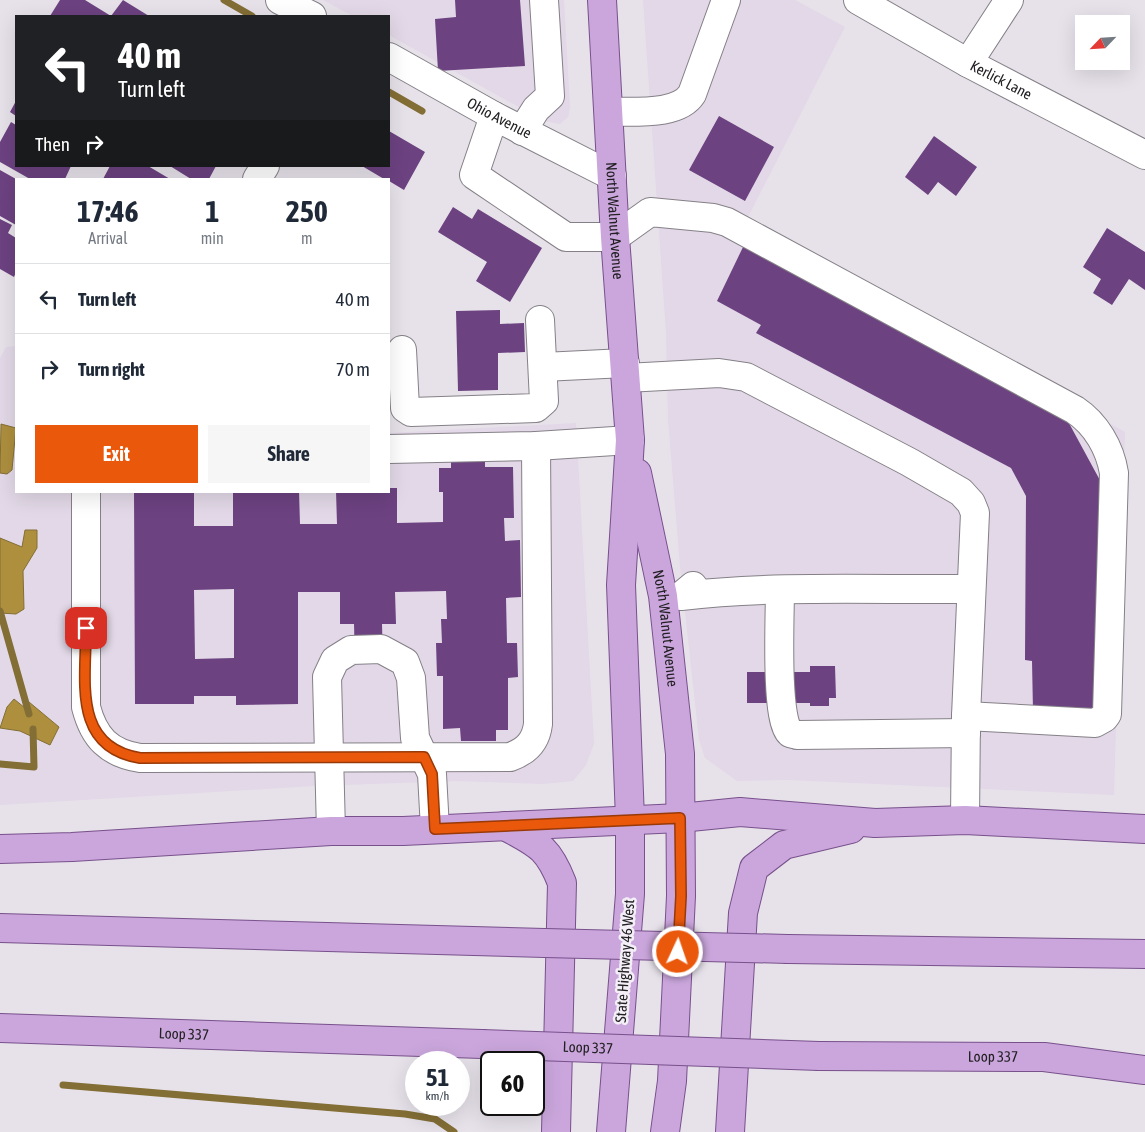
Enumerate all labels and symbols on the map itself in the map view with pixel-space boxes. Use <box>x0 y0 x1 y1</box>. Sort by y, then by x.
north arrow <box>1075 15 1130 70</box>
street label: Kerlick Lane <box>968 57 1035 103</box>
street label: Ohio Avenue <box>464 94 534 142</box>
street label: North Walnut Avenue <box>603 161 627 280</box>
street label: North Walnut Avenue <box>650 568 682 688</box>
pin <box>65 607 107 649</box>
street label: State Highway 46 West <box>612 899 637 1023</box>
position arrow <box>651 925 703 977</box>
street label: Loop 337 <box>158 1024 209 1043</box>
street label: Loop 337 <box>563 1038 613 1057</box>
street label: Loop 337 <box>968 1048 1018 1065</box>
speed limit sign: 60 <box>480 1051 545 1116</box>

